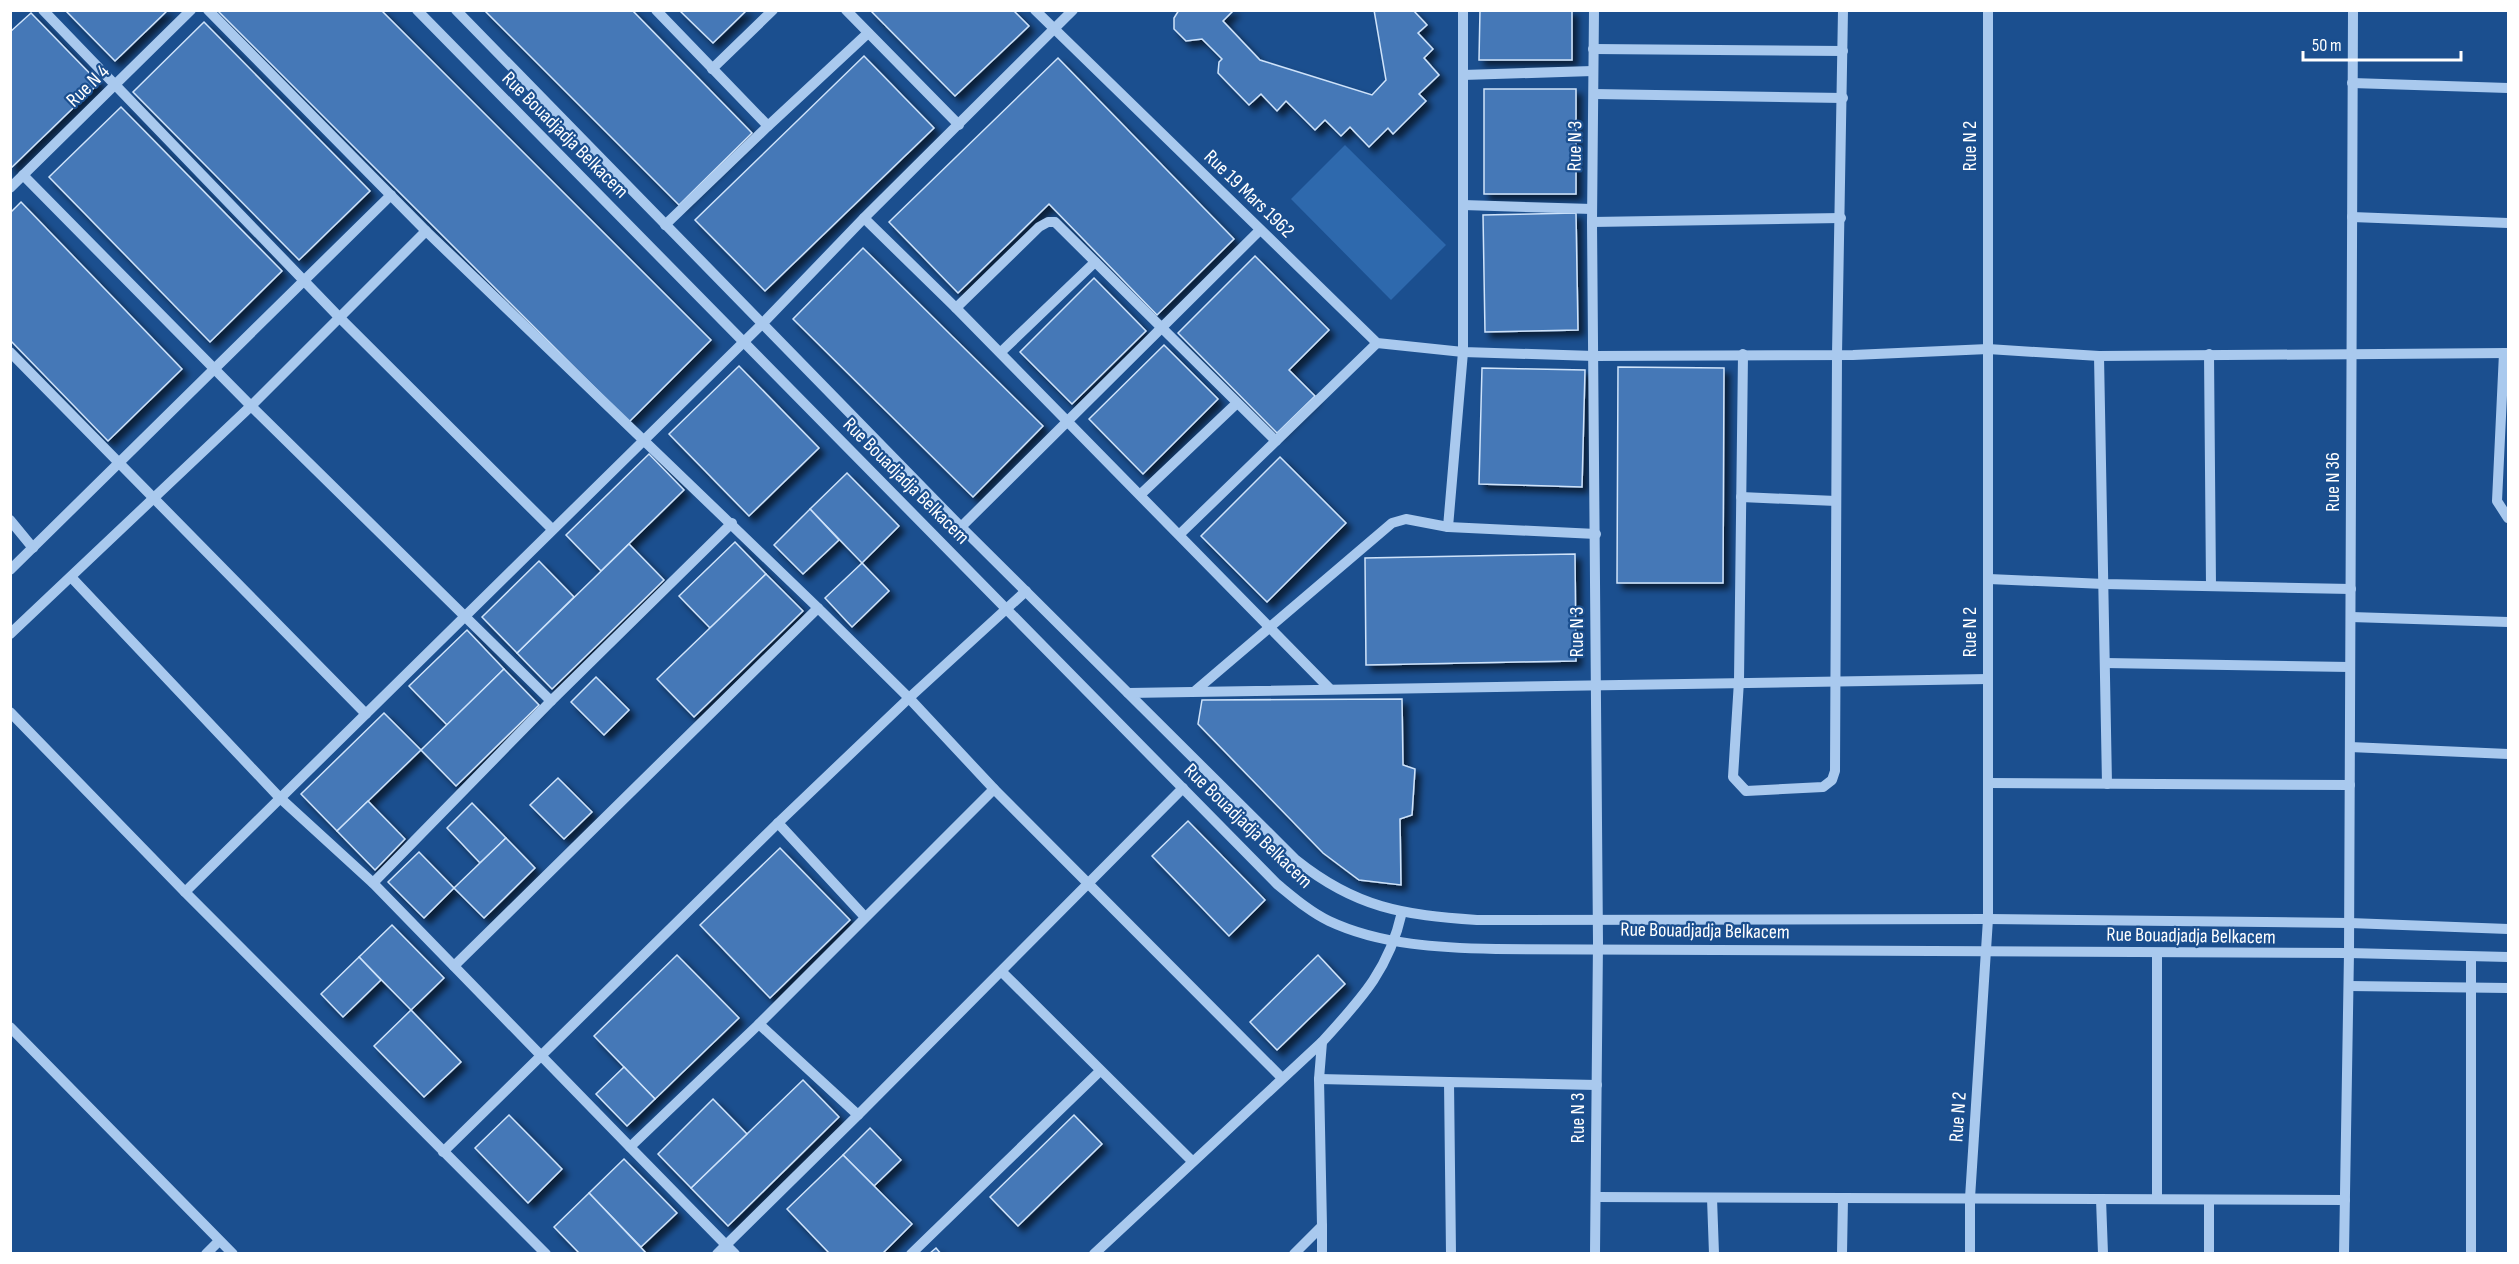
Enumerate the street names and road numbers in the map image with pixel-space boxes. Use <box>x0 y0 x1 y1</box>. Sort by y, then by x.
street label: Rue N 4 <box>61 60 115 112</box>
street label: Rue Bouadjadja Belkacem <box>497 67 633 203</box>
street label: Rue N 3 <box>1563 120 1587 172</box>
street label: Rue N 2 <box>1958 121 1982 171</box>
street label: Rue 19 Mars 1962 <box>1199 145 1299 243</box>
street label: Rue Bouadjadja Belkacem <box>838 413 974 549</box>
street label: Rue N 36 <box>2321 452 2345 512</box>
street label: Rue N 3 <box>1565 607 1589 657</box>
street label: Rue N 2 <box>1958 607 1982 657</box>
street label: Rue Bouadjadja Belkacem <box>1179 759 1317 893</box>
street label: Rue Bouadjadja Belkacem <box>1620 918 1790 944</box>
street label: Rue Bouadjadja Belkacem <box>2106 923 2276 949</box>
street label: Rue N 2 <box>1944 1091 1972 1143</box>
street label: Rue N 3 <box>1566 1093 1590 1143</box>

